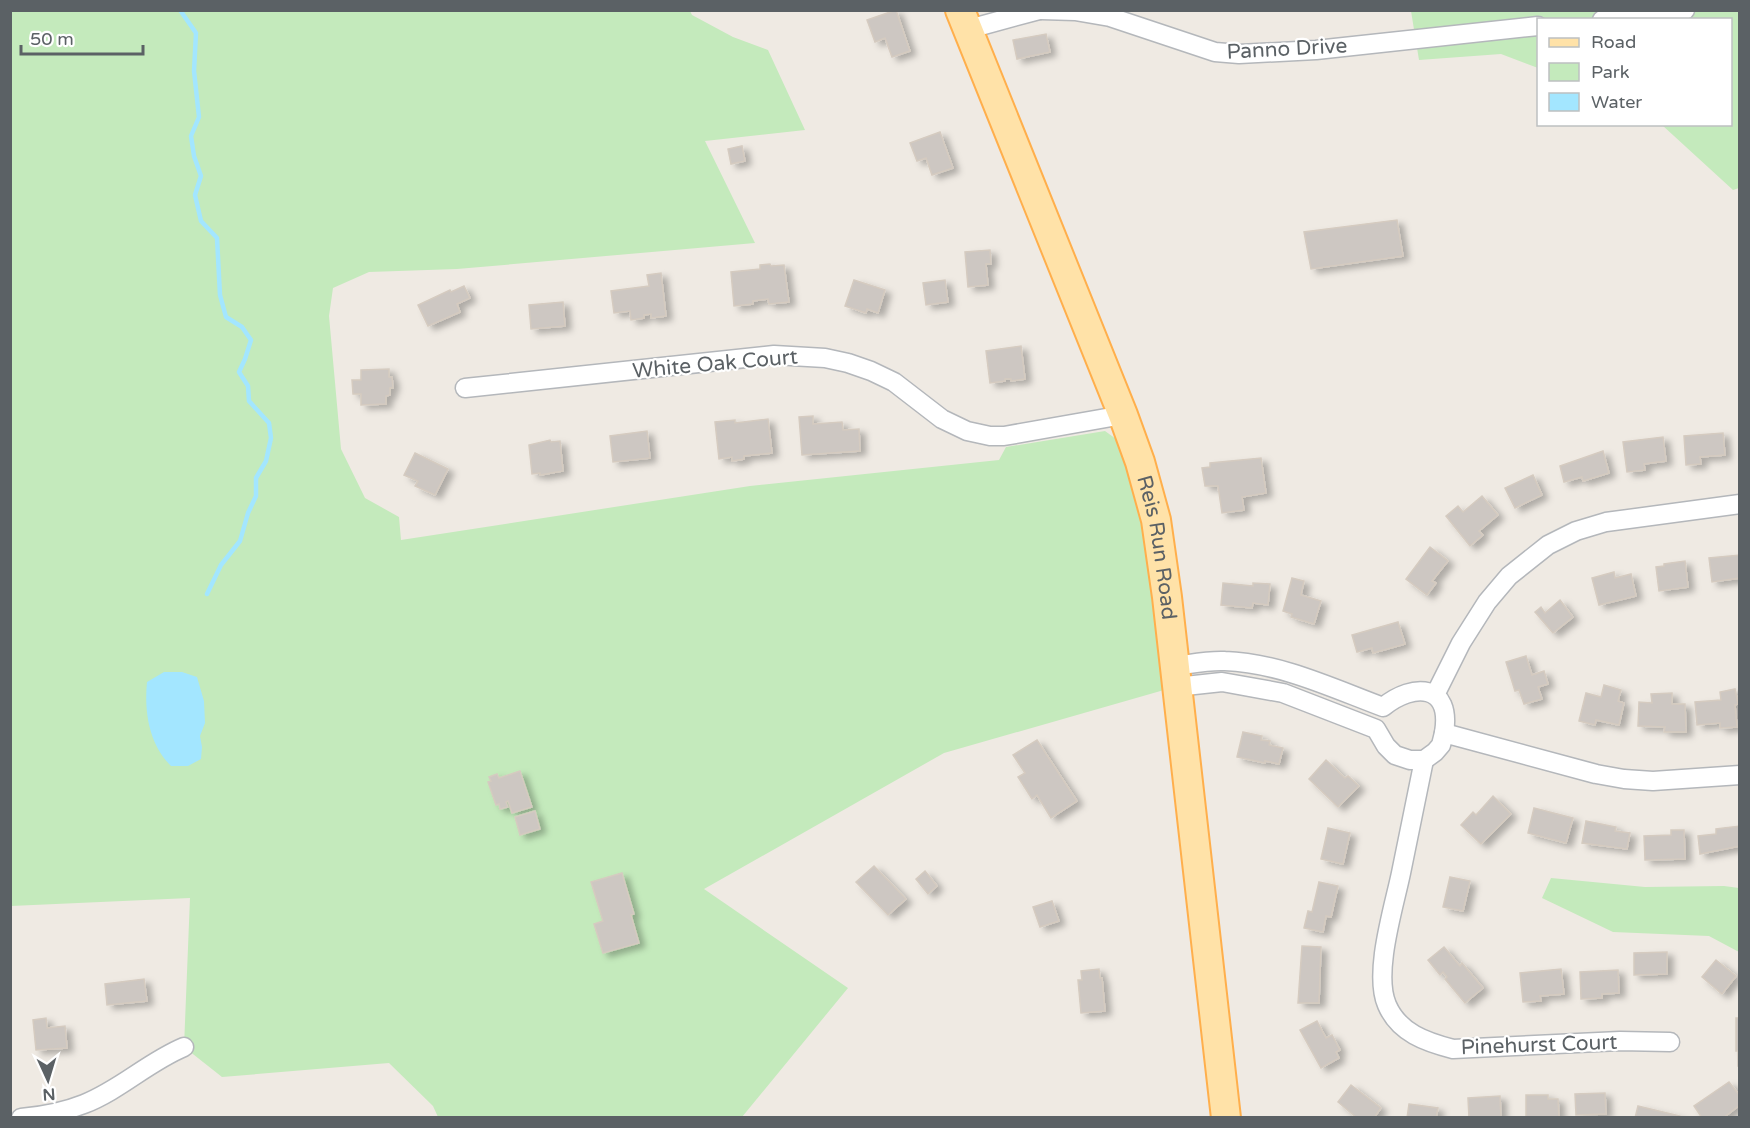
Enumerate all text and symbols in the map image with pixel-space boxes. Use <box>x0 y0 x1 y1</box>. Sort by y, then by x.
scale bar <box>21 18 142 56</box>
legend <box>1537 18 1732 126</box>
text: 50 m <box>30 28 74 50</box>
text: Road <box>1591 31 1636 53</box>
street label: Panno Drive <box>1226 33 1348 65</box>
text: Park <box>1591 61 1630 83</box>
text: Water <box>1591 91 1642 113</box>
street label: White Oak Court <box>631 344 799 384</box>
street label: Reis Run Road <box>1132 472 1182 621</box>
street label: Pinehurst Court <box>1460 1030 1618 1060</box>
north arrow <box>18 1050 78 1110</box>
text: N <box>42 1084 56 1104</box>

